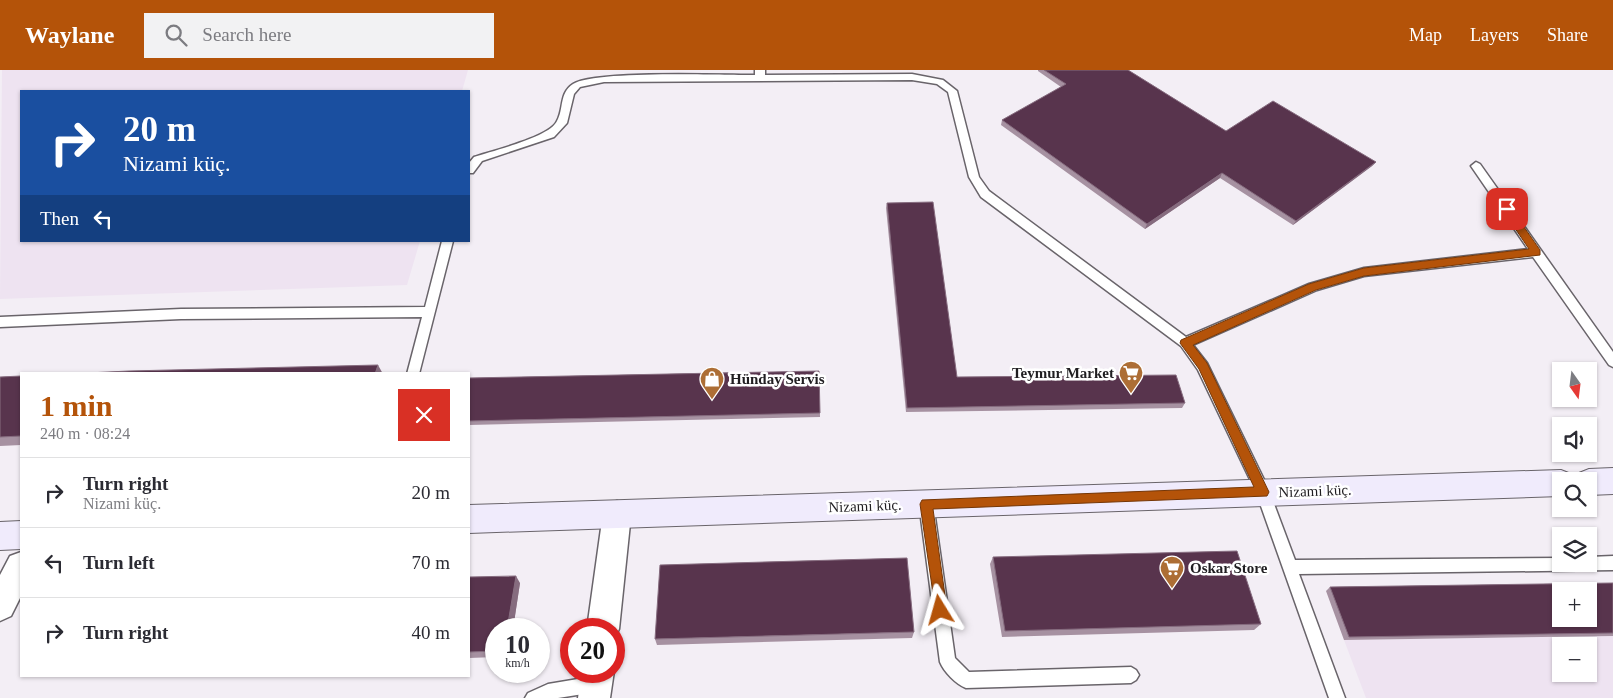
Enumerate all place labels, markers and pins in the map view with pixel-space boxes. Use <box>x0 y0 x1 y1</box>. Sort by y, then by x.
pin <box>1486 188 1528 230</box>
supermarket icon: Teymur Market <box>1118 360 1144 394</box>
place label: Teymur Market <box>1012 365 1114 381</box>
shop icon: Hünday Servis <box>699 366 725 400</box>
place label: Hünday Servis <box>730 371 825 387</box>
supermarket icon: Oskar Store <box>1159 555 1185 589</box>
place label: Oskar Store <box>1190 560 1268 576</box>

